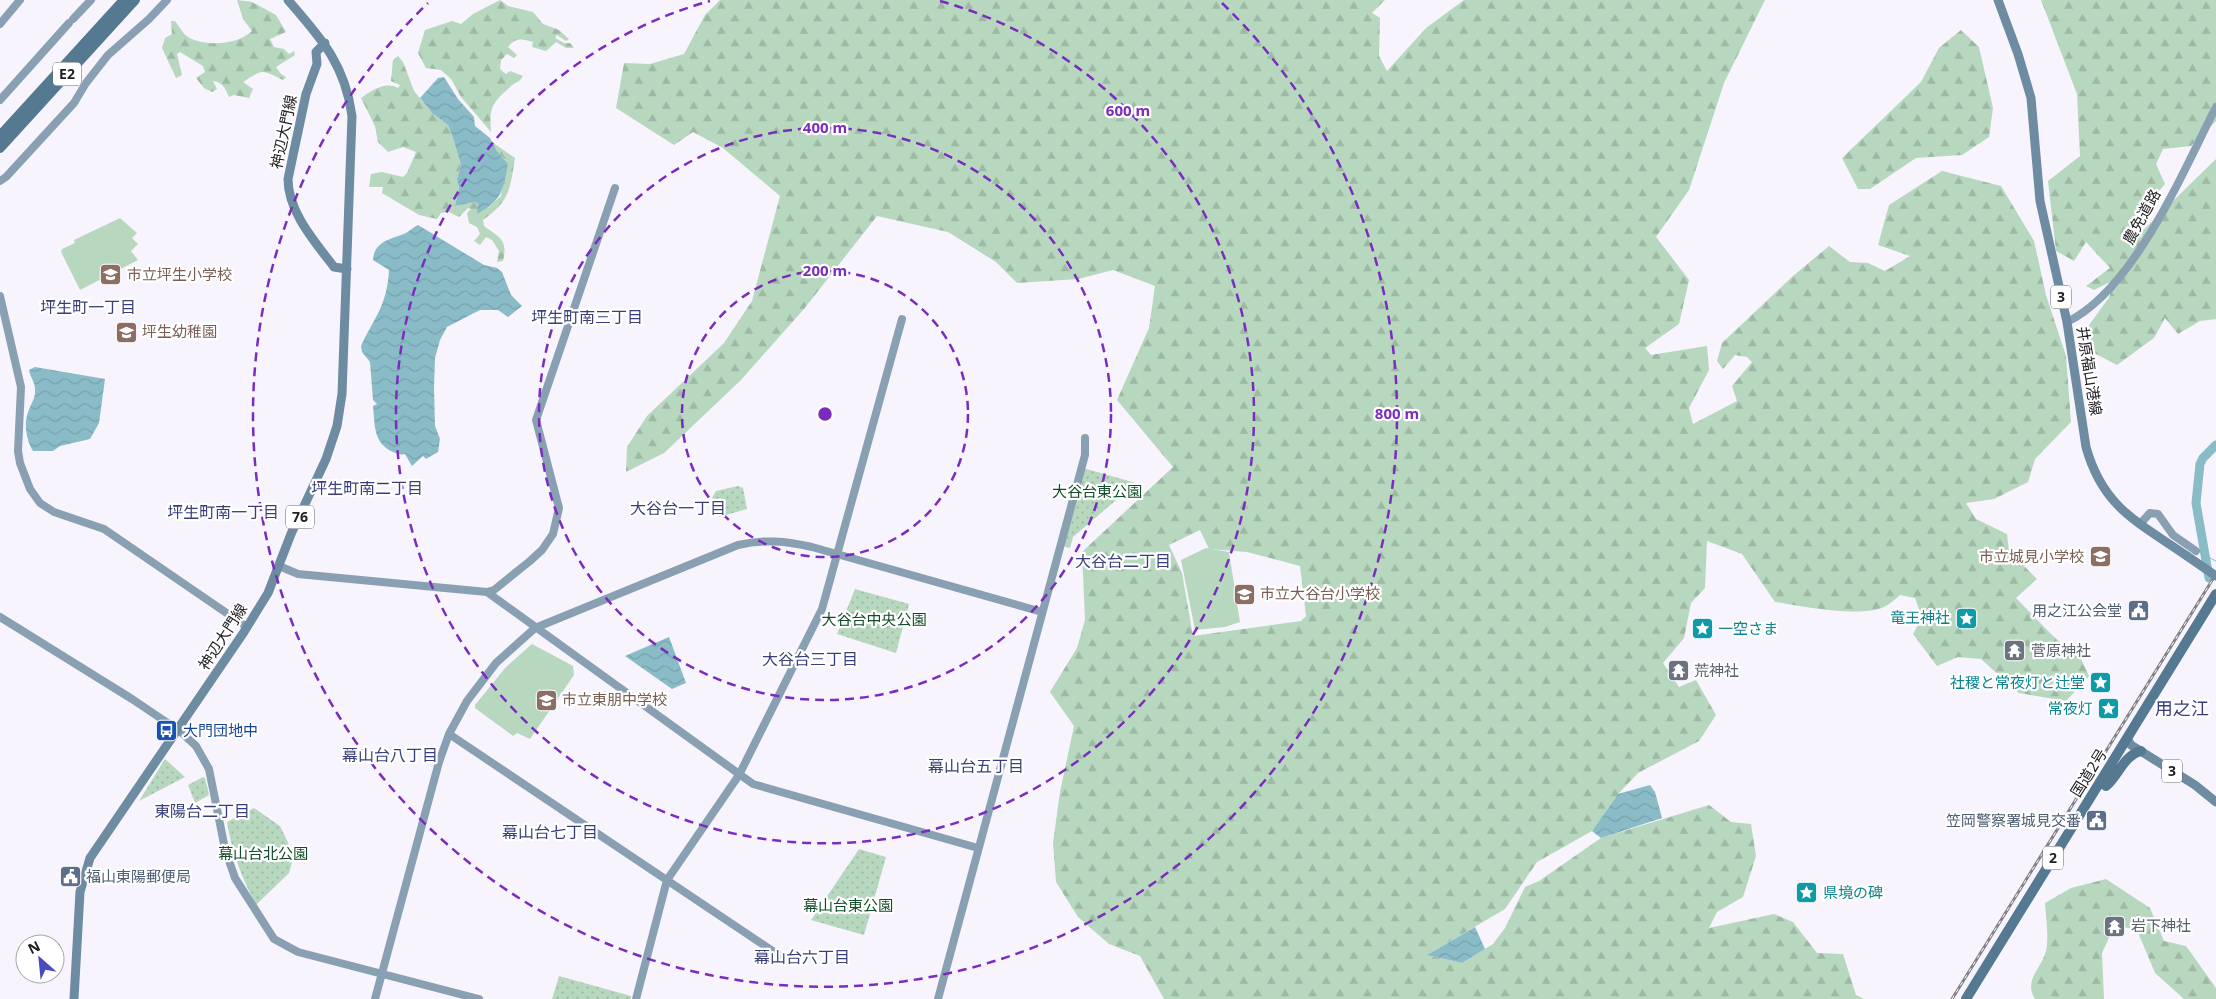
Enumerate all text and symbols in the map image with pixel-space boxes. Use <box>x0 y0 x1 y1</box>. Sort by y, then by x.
road number: E2 <box>53 62 81 86</box>
street label: 神辺大門線 <box>265 93 301 171</box>
text: 600 m <box>1106 100 1150 120</box>
text: 400 m <box>803 117 847 137</box>
street label: 農免道路 <box>2118 185 2164 248</box>
text: 200 m <box>803 260 847 280</box>
school or university icon: 市立坪生小学校 <box>99 263 123 287</box>
place label: 市立坪生小学校 <box>127 264 232 284</box>
road number: 3 <box>2051 286 2071 308</box>
district label: 坪生町一丁目 <box>40 296 136 318</box>
district label: 坪生町南三丁目 <box>531 306 643 328</box>
school or university icon: 坪生幼稚園 <box>114 320 138 344</box>
place label: 坪生幼稚園 <box>142 321 217 341</box>
street label: 井原福山港線 <box>2073 325 2107 417</box>
text: 800 m <box>1375 403 1419 423</box>
centre of rings <box>816 405 834 423</box>
district label: 坪生町南二丁目 <box>311 477 423 499</box>
park label: 大谷台東公園 <box>1052 481 1142 501</box>
district label: 大谷台一丁目 <box>630 497 726 519</box>
district label: 坪生町南一丁目 <box>167 501 279 523</box>
road number: 76 <box>286 506 314 528</box>
school or university icon: 市立城見小学校 <box>2088 545 2112 569</box>
place label: 市立城見小学校 <box>1979 546 2084 566</box>
district label: 大谷台二丁目 <box>1075 550 1171 572</box>
school or university icon: 市立大谷台小学校 <box>1232 582 1256 606</box>
place label: 市立大谷台小学校 <box>1260 583 1380 603</box>
public building icon: 用之江公会堂 <box>2126 599 2150 623</box>
street label: 神辺大門線 <box>193 600 251 673</box>
place label: 用之江公会堂 <box>2032 600 2122 620</box>
place icon: 竜王神社 <box>1954 606 1978 630</box>
place label: 竜王神社 <box>1890 607 1950 627</box>
park label: 大谷台中央公園 <box>821 609 927 629</box>
place icon: 一空さま <box>1690 617 1714 641</box>
place label: 一空さま <box>1718 618 1778 638</box>
temple icon: 菅原神社 <box>2003 639 2027 663</box>
place label: 菅原神社 <box>2031 640 2091 660</box>
district label: 大谷台三丁目 <box>762 648 858 670</box>
temple icon: 荒神社 <box>1666 659 1690 683</box>
place label: 荒神社 <box>1694 660 1739 680</box>
place icon: 社稷と常夜灯と辻堂 <box>2089 671 2113 695</box>
place label: 社稷と常夜灯と辻堂 <box>1950 672 2085 692</box>
school or university icon: 市立東朋中学校 <box>534 688 558 712</box>
place label: 市立東朋中学校 <box>562 689 667 709</box>
district label: 用之江 <box>2155 696 2209 720</box>
place icon: 常夜灯 <box>2097 697 2121 721</box>
place label: 常夜灯 <box>2048 698 2093 718</box>
bus stop icon: 大門団地中 <box>155 719 179 743</box>
place label: 大門団地中 <box>183 720 258 740</box>
district label: 幕山台八丁目 <box>342 744 438 766</box>
street label: 国道2号 <box>2065 744 2111 800</box>
district label: 幕山台五丁目 <box>928 755 1024 777</box>
road number: 3 <box>2162 759 2182 782</box>
district label: 東陽台二丁目 <box>154 800 250 822</box>
public building icon: 笠岡警察署城見交番 <box>2085 809 2109 833</box>
place label: 笠岡警察署城見交番 <box>1946 810 2081 830</box>
district label: 幕山台七丁目 <box>502 821 598 843</box>
park label: 幕山台北公園 <box>218 843 308 863</box>
road number: 2 <box>2043 846 2063 870</box>
public building icon: 福山東陽郵便局 <box>58 865 82 889</box>
place label: 福山東陽郵便局 <box>86 866 191 886</box>
place icon: 県境の碑 <box>1795 881 1819 905</box>
place label: 県境の碑 <box>1823 882 1883 902</box>
park label: 幕山台東公園 <box>803 895 893 915</box>
temple icon: 岩下神社 <box>2103 914 2127 938</box>
place label: 岩下神社 <box>2131 915 2191 935</box>
north arrow <box>15 934 65 984</box>
text: N <box>24 936 43 958</box>
district label: 幕山台六丁目 <box>754 946 850 968</box>

